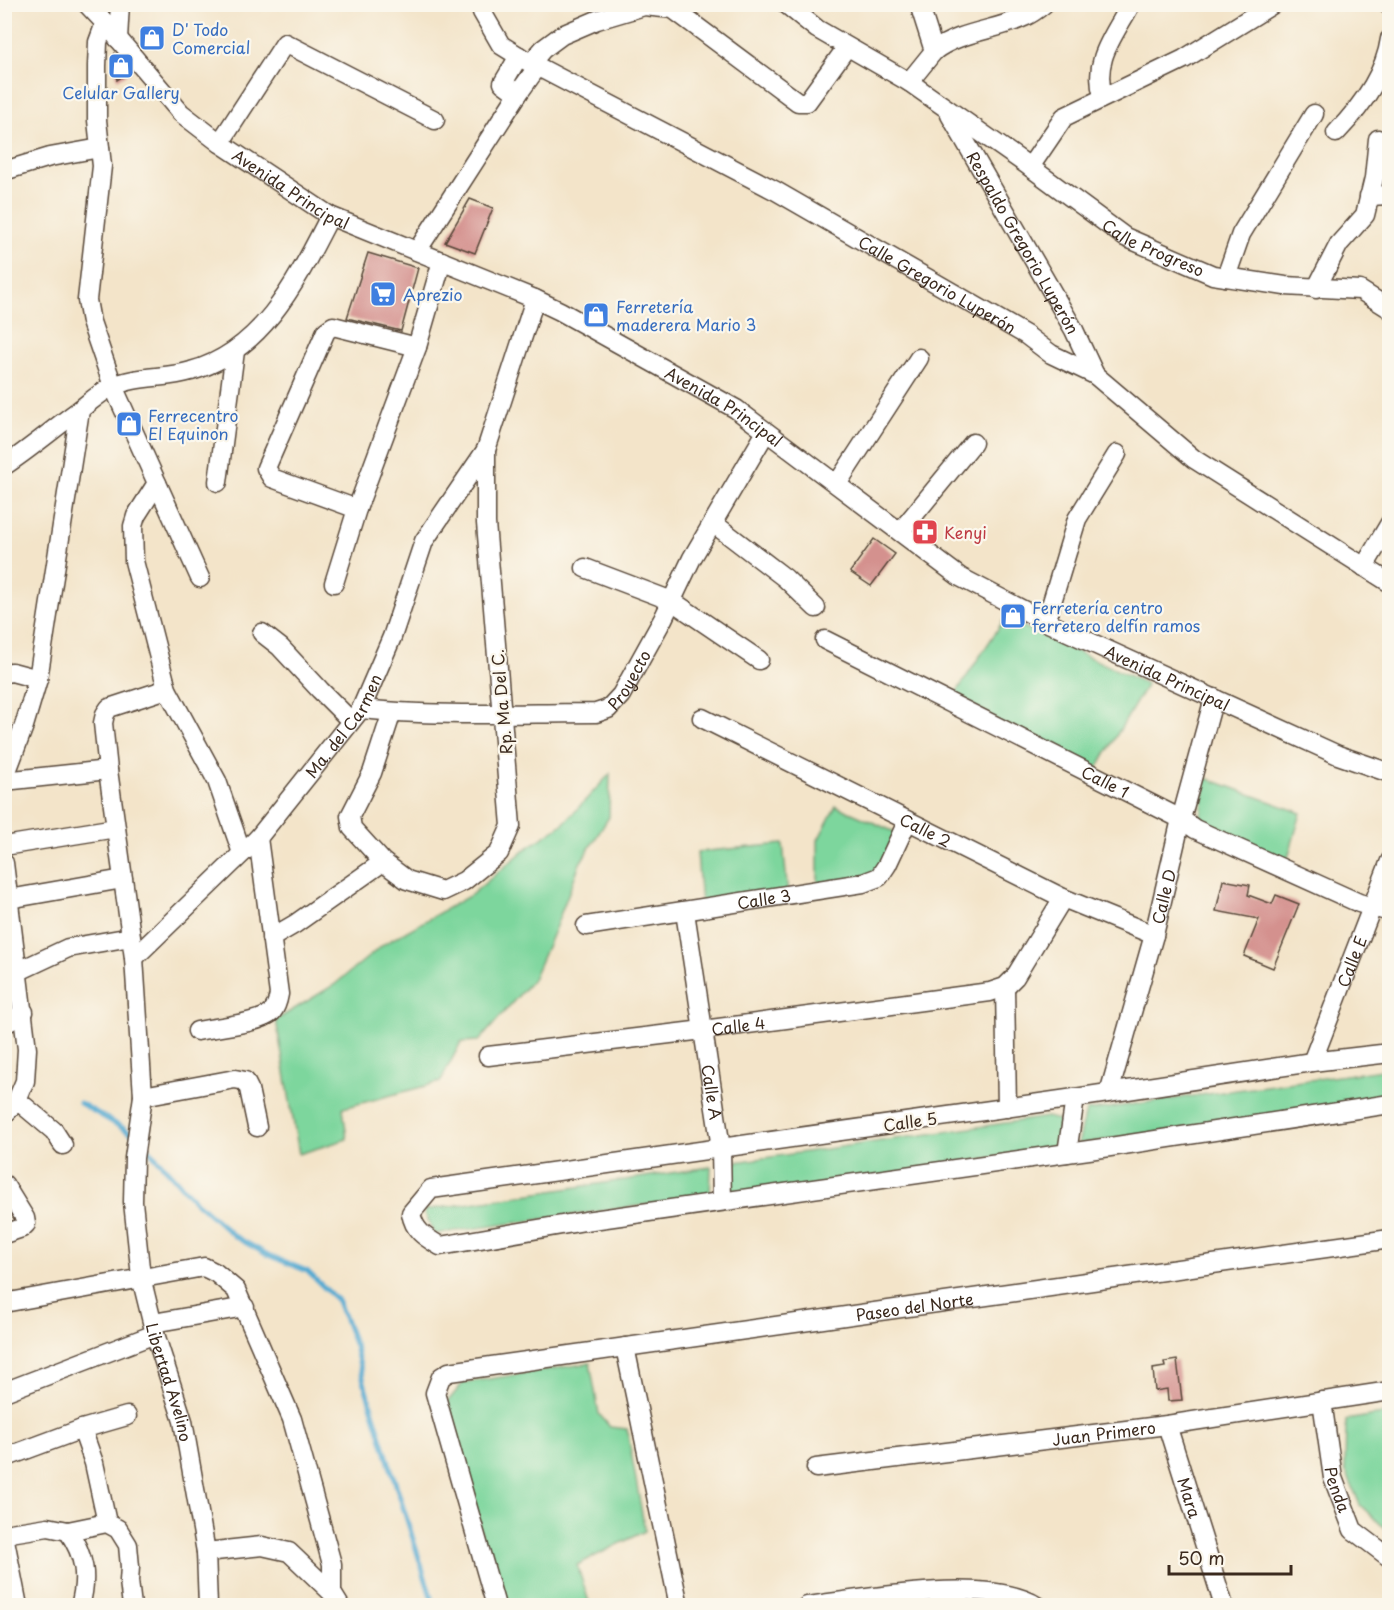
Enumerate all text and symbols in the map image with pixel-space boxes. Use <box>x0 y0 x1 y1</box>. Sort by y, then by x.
place label: D' Todo Comercial <box>172 17 250 59</box>
shop icon: D' Todo Comercial <box>137 23 167 53</box>
shop icon: Celular Gallery <box>106 51 136 81</box>
place label: Celular Gallery <box>62 80 180 104</box>
street label: Avenida Principal <box>228 143 353 235</box>
street label: Respaldo Gregorio Luperón <box>961 147 1086 338</box>
street label: Calle Progreso <box>1098 212 1208 282</box>
street label: Calle Gregorio Luperón <box>854 229 1021 339</box>
supermarket icon: Aprezio <box>368 279 398 309</box>
place label: Aprezio <box>403 282 463 306</box>
place label: Ferretería maderera Mario 3 <box>616 294 756 336</box>
shop icon: Ferretería maderera Mario 3 <box>581 300 611 330</box>
street label: Avenida Principal <box>661 360 788 452</box>
place label: Ferrecentro El Equinon <box>148 403 239 445</box>
shop icon: Ferrecentro El Equinon <box>114 409 144 439</box>
pharmacy icon: Kenyi <box>910 517 940 547</box>
place label: Kenyi <box>944 520 987 544</box>
place label: Ferretería centro ferretero delfín ramos <box>1032 595 1200 637</box>
shop icon: Ferretería centro ferretero delfín ramos <box>998 601 1028 631</box>
street label: Avenida Principal <box>1101 638 1234 716</box>
street label: Proyecto <box>601 645 656 715</box>
street label: Rp. Ma Del C. <box>484 648 518 756</box>
street label: Ma. del Carmen <box>299 670 387 783</box>
street label: Calle 1 <box>1077 759 1134 803</box>
street label: Calle 2 <box>896 807 956 853</box>
street label: Calle D <box>1145 866 1181 926</box>
street label: Calle 3 <box>735 882 792 914</box>
street label: Calle E <box>1330 932 1372 991</box>
street label: Calle 4 <box>710 1010 767 1041</box>
street label: Calle A <box>696 1063 729 1121</box>
street label: Calle 5 <box>882 1105 938 1137</box>
street label: Paseo del Norte <box>854 1286 975 1326</box>
street label: Libertad Avelino <box>141 1320 198 1444</box>
street label: Juan Primero <box>1051 1414 1157 1451</box>
street label: Penda <box>1320 1465 1357 1516</box>
street label: Mara <box>1172 1474 1208 1521</box>
scale bar <box>1169 1538 1290 1576</box>
text: 50 m <box>1178 1544 1225 1571</box>

